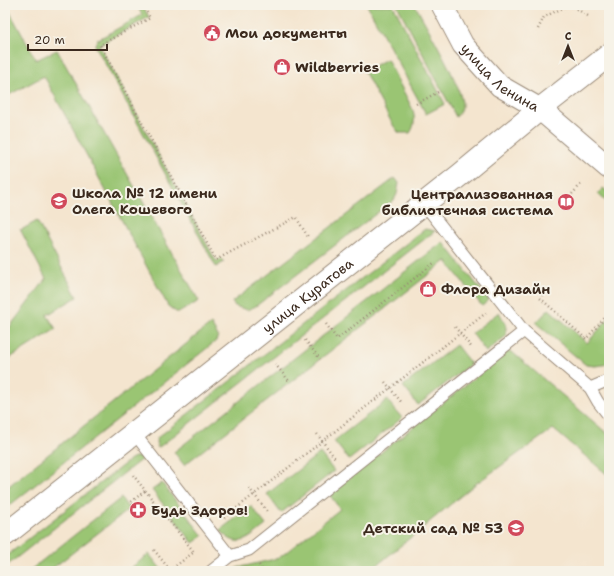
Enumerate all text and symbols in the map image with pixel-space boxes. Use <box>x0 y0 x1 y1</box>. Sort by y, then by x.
public building icon: Мои документы <box>202 23 222 43</box>
place label: Мои документы <box>225 24 347 42</box>
scale bar <box>28 26 107 52</box>
north arrow <box>548 26 588 66</box>
text: С <box>565 29 572 44</box>
text: 20 m <box>34 32 65 48</box>
street label: улица Ленина <box>457 39 543 116</box>
shop icon: Wildberries <box>272 57 292 77</box>
place label: Wildberries <box>295 58 379 76</box>
place label: Школа № 12 имени Олега Кошевого <box>72 184 218 218</box>
place label: Централизованная библиотечная система <box>382 185 553 219</box>
school or university icon: Школа № 12 имени Олега Кошевого <box>49 191 69 211</box>
library icon: Централизованная библиотечная система <box>556 192 576 212</box>
street label: улица Куратова <box>259 254 357 337</box>
shop icon: Флора Дизайн <box>418 279 438 299</box>
place label: Флора Дизайн <box>441 280 550 298</box>
pharmacy icon: Будь Здоров! <box>128 500 148 520</box>
place label: Будь Здоров! <box>151 501 248 519</box>
school or university icon: Детский сад № 53 <box>506 518 526 538</box>
place label: Детский сад № 53 <box>363 519 503 537</box>

